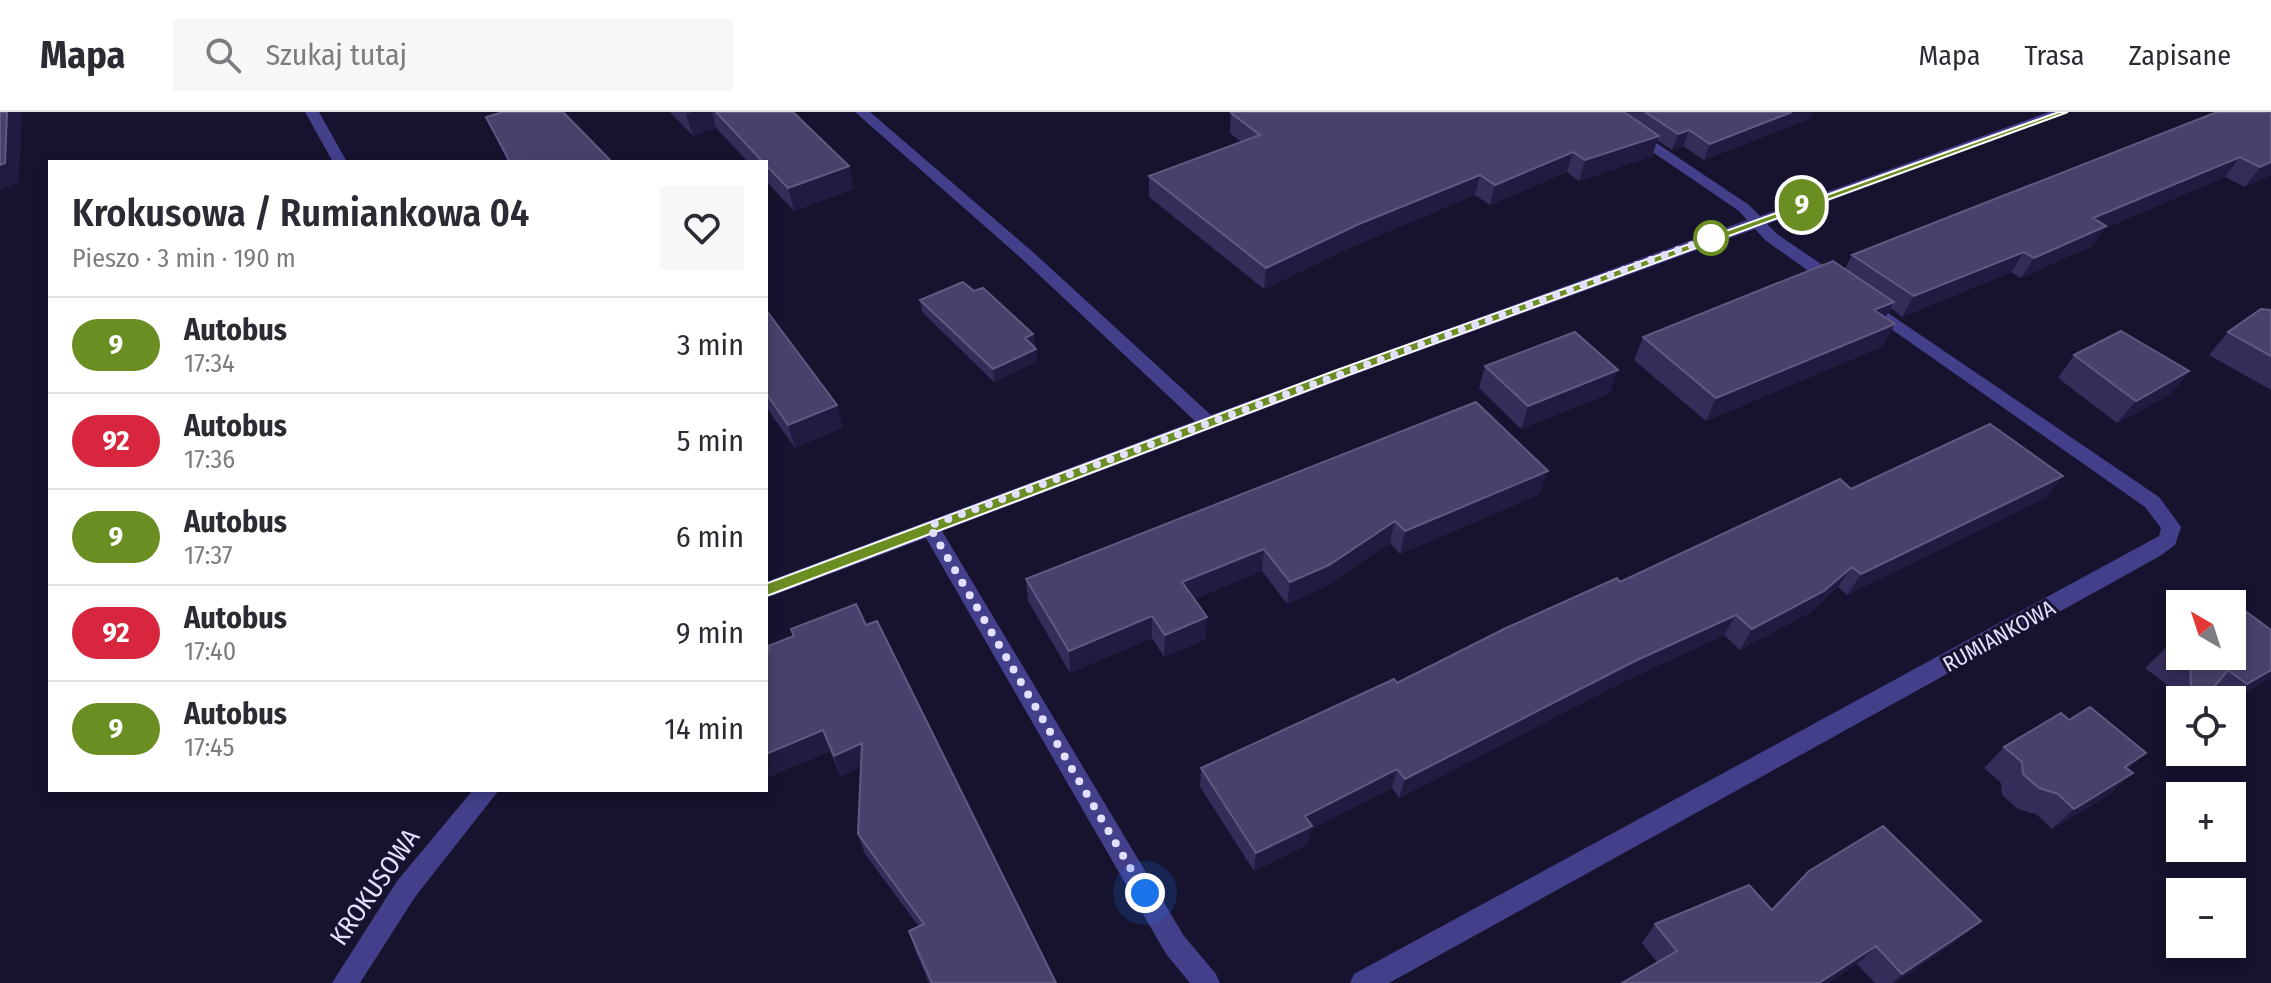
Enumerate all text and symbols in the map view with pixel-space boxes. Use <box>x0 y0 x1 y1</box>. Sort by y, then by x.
search box <box>173 19 733 91</box>
text: Mapa <box>40 32 125 78</box>
icon: search <box>201 33 245 77</box>
text: Szukaj tutaj <box>265 37 407 73</box>
text: Mapa <box>1918 39 1980 72</box>
text: Trasa <box>2024 39 2084 72</box>
text: Zapisane <box>2128 39 2231 72</box>
line badge: 9 <box>1776 179 1828 231</box>
button: heart <box>660 186 744 270</box>
text: 9 <box>1795 188 1809 221</box>
text: Krokusowa / Rumiankowa 04 <box>72 190 529 236</box>
unlabelled marker <box>1694 221 1728 255</box>
text: Pieszo · 3 min · 190 m <box>72 243 296 274</box>
text: Autobus <box>184 312 287 348</box>
text: 3 min <box>677 327 744 363</box>
text: 9 <box>109 328 123 361</box>
text: 17:34 <box>184 348 235 379</box>
text: Autobus <box>184 408 287 444</box>
text: 5 min <box>677 423 744 459</box>
text: 92 <box>102 424 130 457</box>
text: 17:36 <box>184 444 235 475</box>
text: Autobus <box>184 504 287 540</box>
text: 6 min <box>676 519 744 555</box>
text: 9 <box>109 520 123 553</box>
text: 17:37 <box>184 540 233 571</box>
north arrow <box>2166 590 2246 670</box>
map controls <box>2166 590 2246 958</box>
street label: RUMIANKOWA <box>1938 594 2060 678</box>
text: Autobus <box>184 600 287 636</box>
text: 9 min <box>676 615 744 651</box>
text: 92 <box>102 616 130 649</box>
text: 17:40 <box>184 636 236 667</box>
button: locate <box>2166 686 2246 766</box>
text: Autobus <box>184 696 287 732</box>
text: 14 min <box>664 711 744 747</box>
text: 9 <box>109 712 123 745</box>
text: 17:45 <box>184 732 234 763</box>
button: + <box>2166 782 2246 862</box>
street label: KROKUSOWA <box>324 823 427 951</box>
your location <box>1125 873 1165 913</box>
button: − <box>2166 878 2246 958</box>

